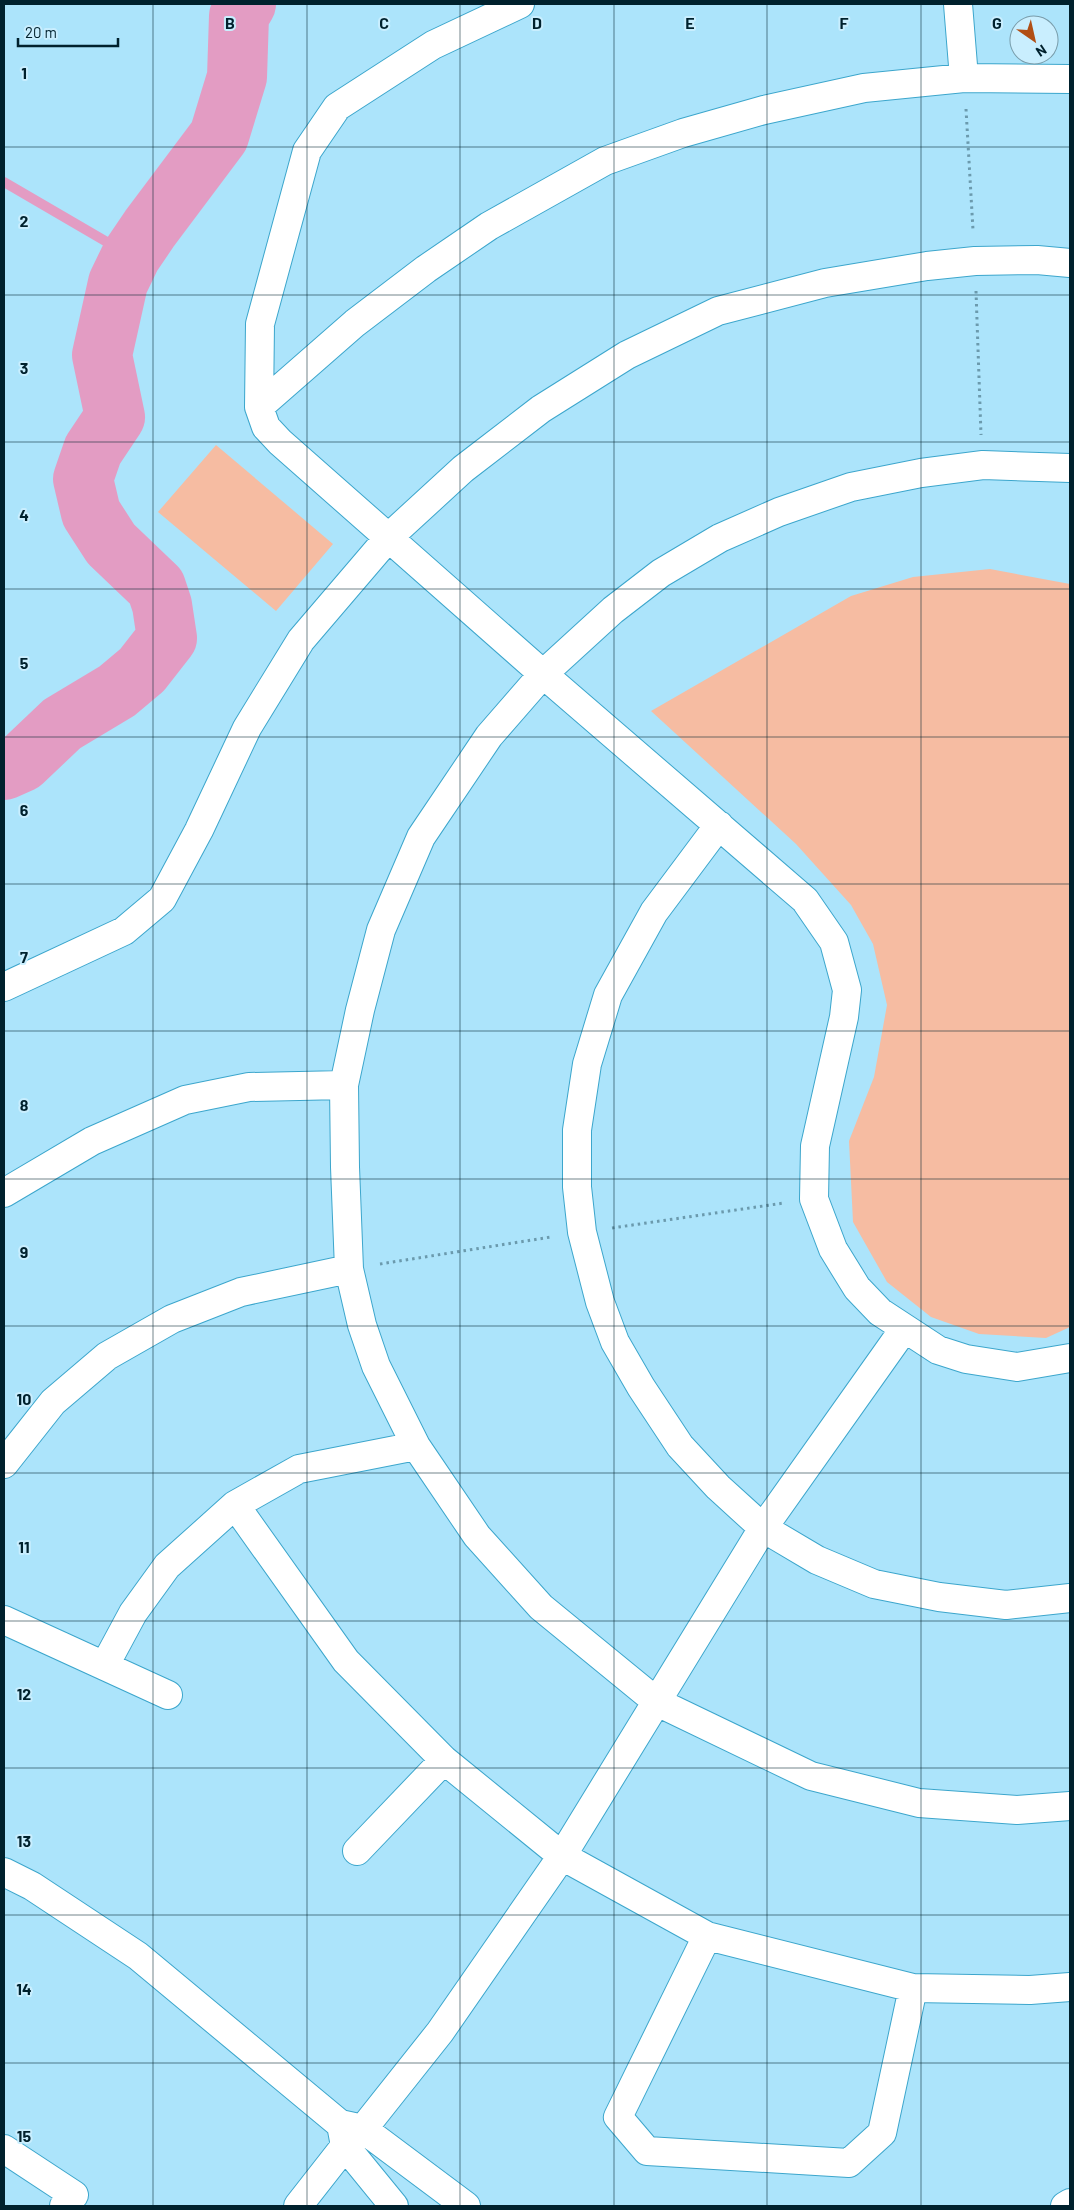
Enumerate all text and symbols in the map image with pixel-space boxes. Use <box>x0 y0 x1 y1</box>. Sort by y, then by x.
text: B <box>225 13 235 32</box>
text: C <box>379 13 389 32</box>
text: D <box>532 13 542 32</box>
text: E <box>685 13 695 32</box>
text: F <box>840 13 849 32</box>
text: G <box>992 13 1002 32</box>
scale bar <box>18 15 118 47</box>
north arrow <box>1009 15 1059 65</box>
text: 20 m <box>25 23 57 41</box>
text: N <box>1033 42 1050 61</box>
text: 1 <box>21 63 27 82</box>
text: 2 <box>20 211 29 230</box>
text: 3 <box>20 358 28 377</box>
text: 4 <box>19 505 29 524</box>
text: 5 <box>20 653 29 672</box>
text: 6 <box>20 800 29 819</box>
text: 7 <box>20 947 28 966</box>
text: 8 <box>20 1095 29 1114</box>
text: 9 <box>20 1242 28 1261</box>
text: 10 <box>17 1389 31 1408</box>
text: 11 <box>18 1537 30 1556</box>
text: 12 <box>17 1684 31 1703</box>
text: 13 <box>17 1831 31 1850</box>
text: 14 <box>16 1979 32 1998</box>
text: 15 <box>17 2126 32 2145</box>

